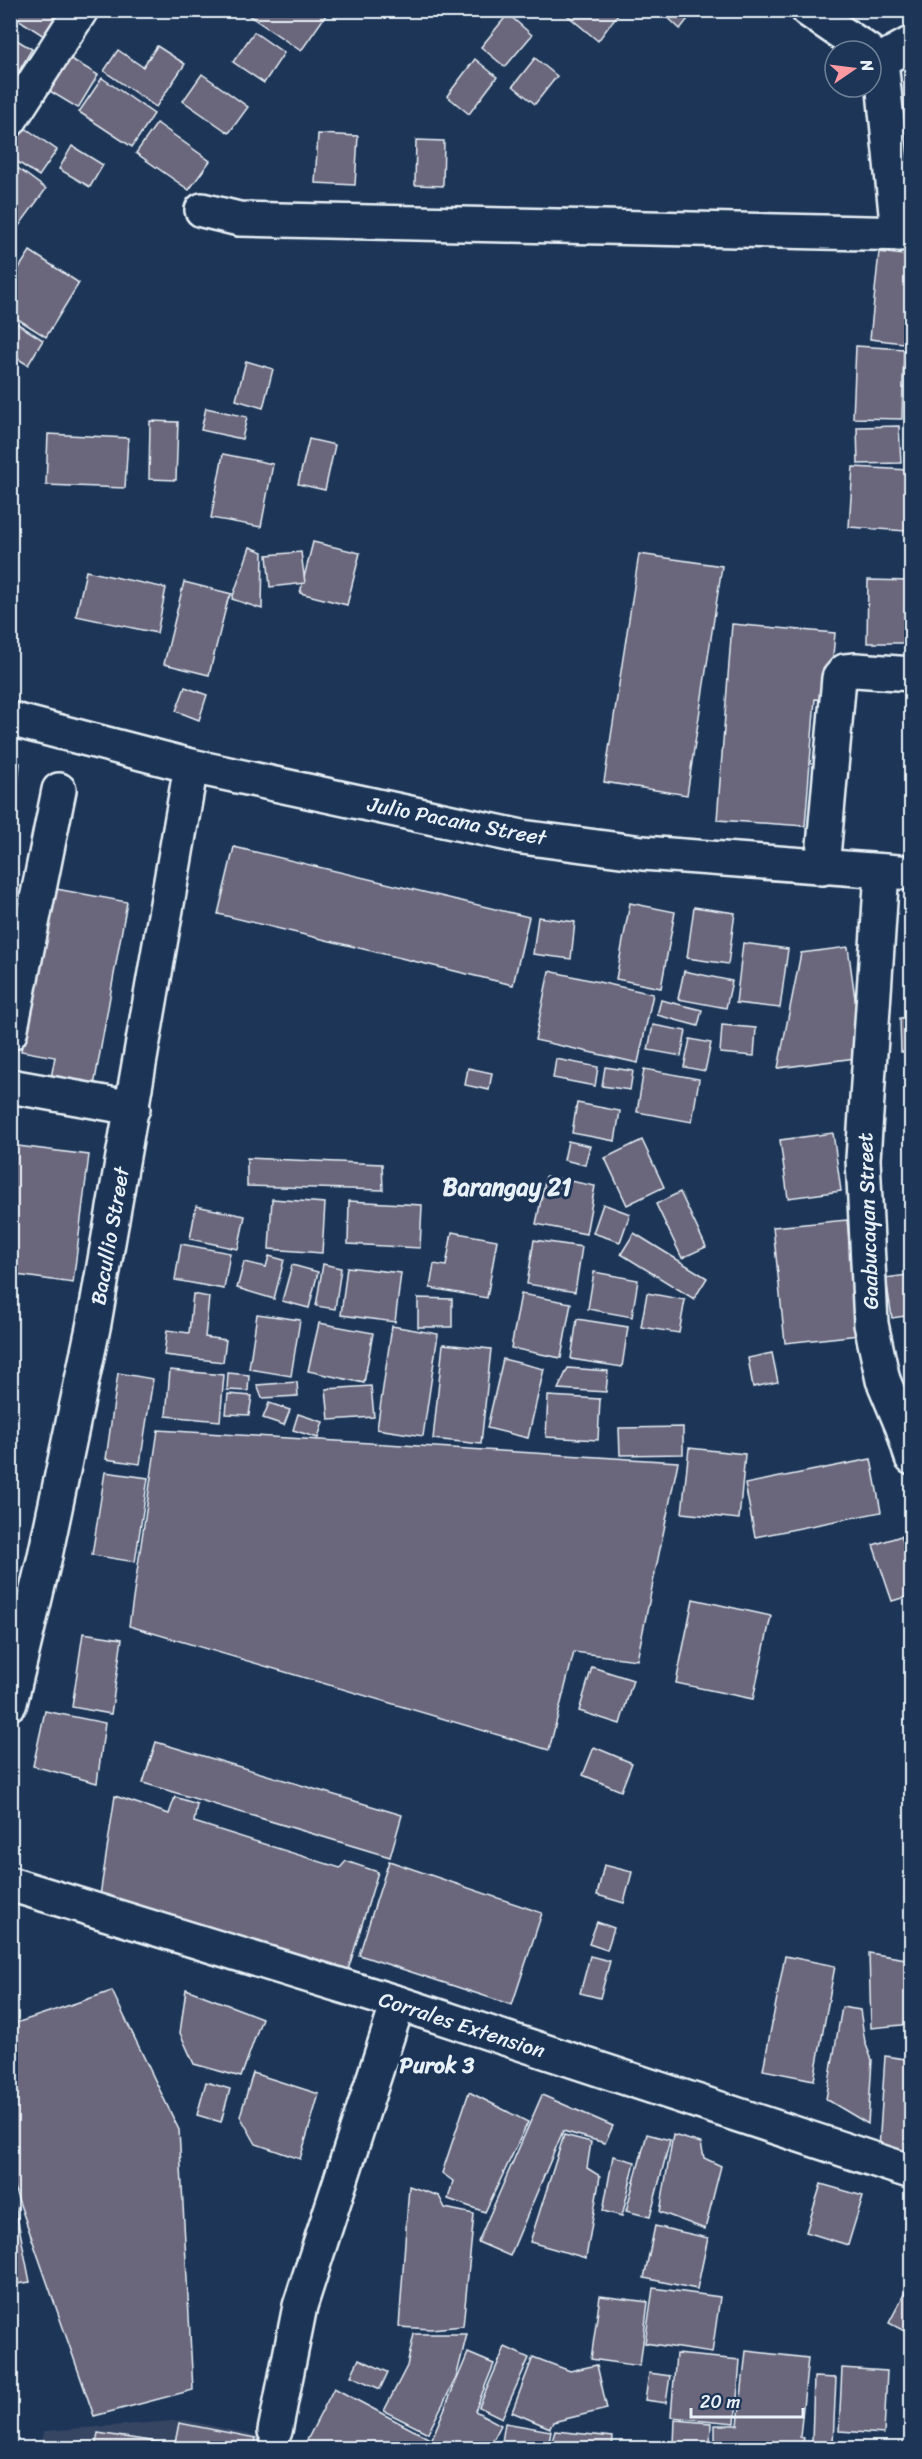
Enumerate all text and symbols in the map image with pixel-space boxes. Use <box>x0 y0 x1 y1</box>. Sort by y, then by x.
north arrow <box>823 39 883 99</box>
text: N <box>851 56 883 75</box>
street label: Julio Pacana Street <box>364 785 551 857</box>
street label: Gaabucayan Street <box>846 1132 890 1310</box>
street label: Bacullio Street <box>79 1162 141 1308</box>
district label: Barangay 21 <box>442 1166 572 1208</box>
street label: Corrales Extension <box>374 1980 550 2070</box>
district label: Purok 3 <box>400 2046 474 2085</box>
scale bar <box>691 2381 804 2419</box>
text: 20 m <box>700 2386 740 2418</box>

